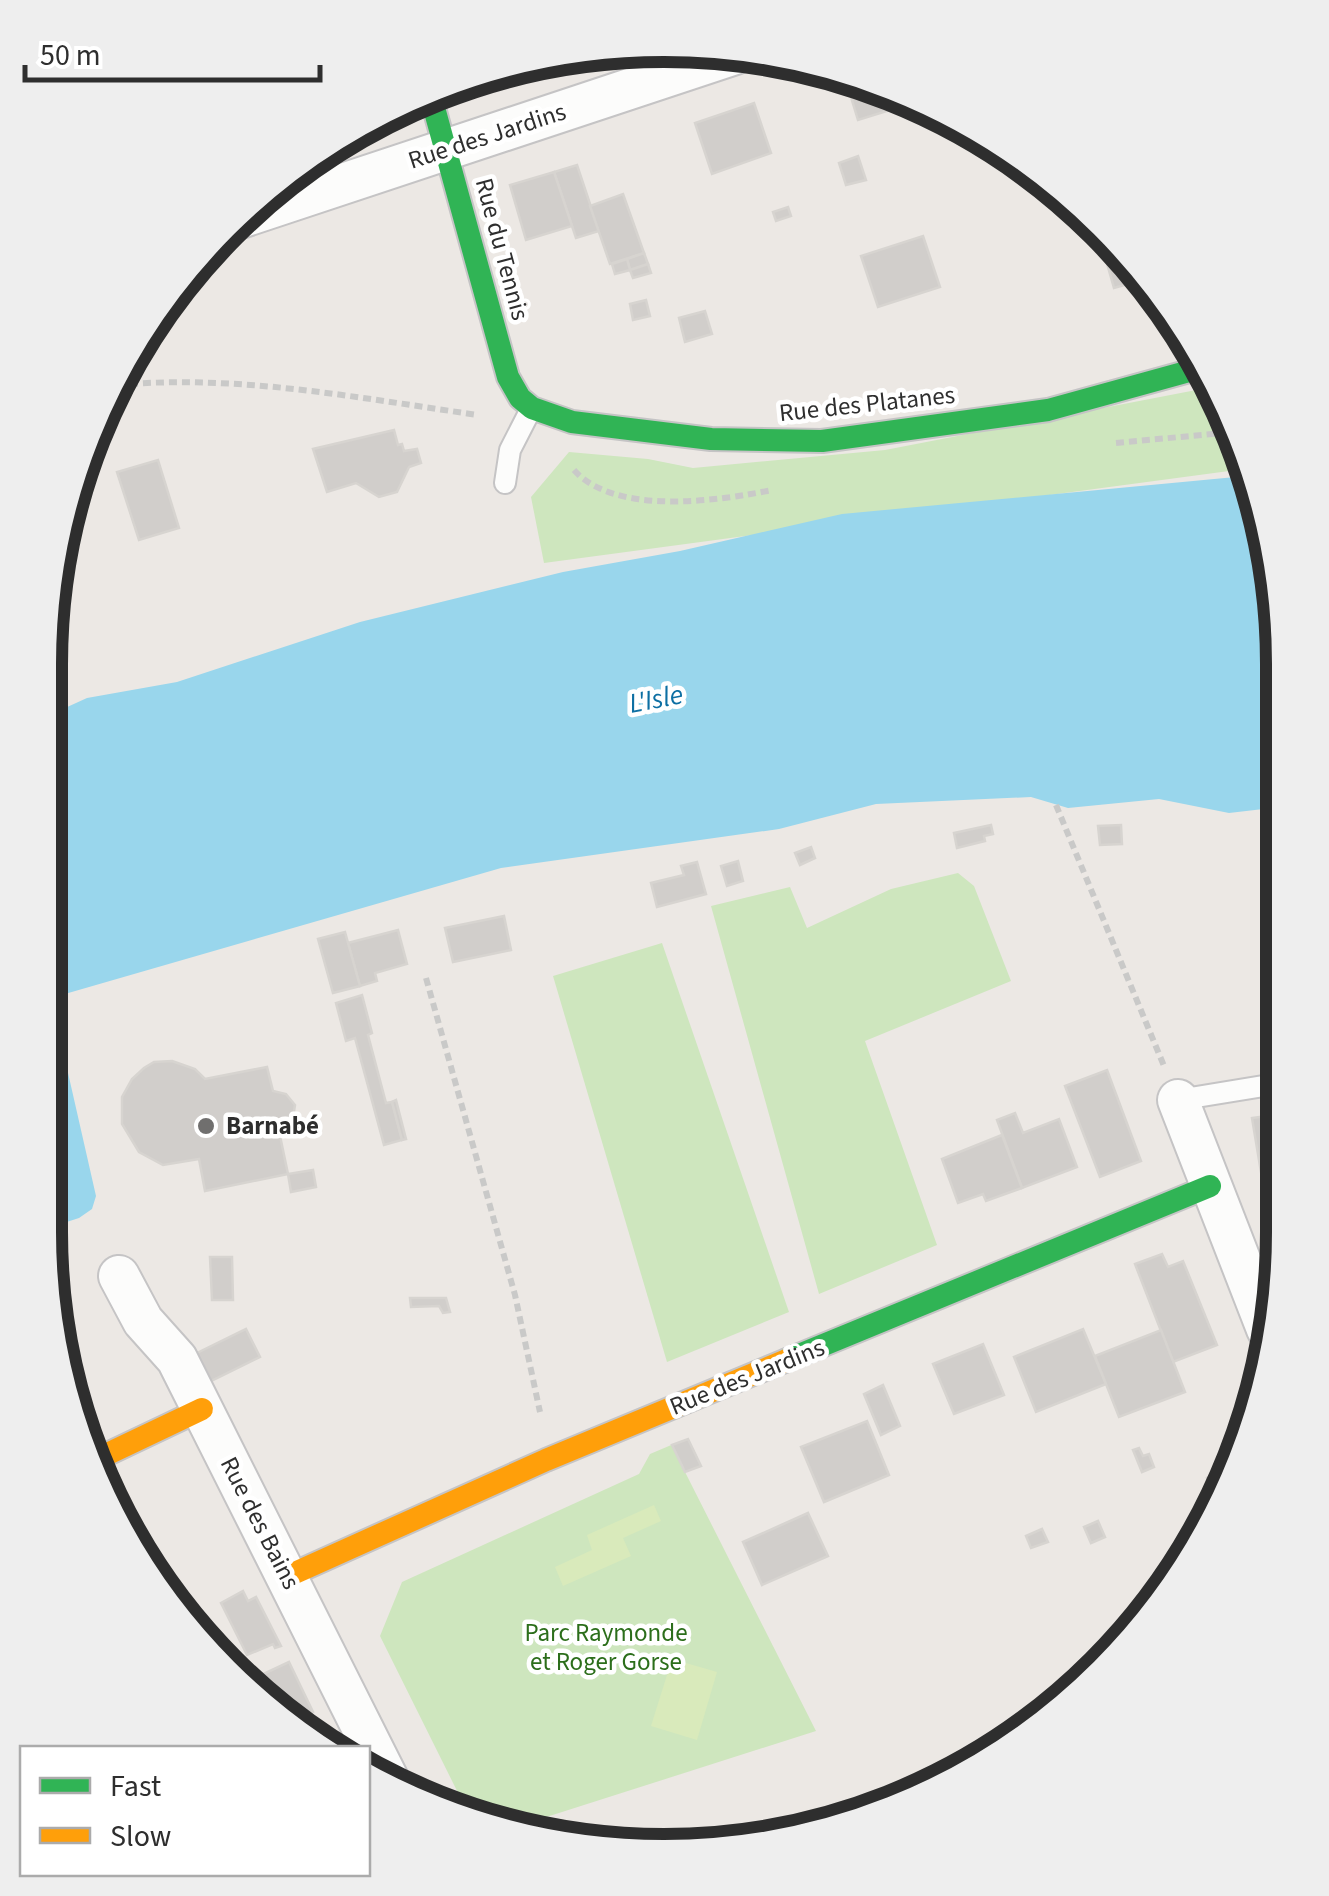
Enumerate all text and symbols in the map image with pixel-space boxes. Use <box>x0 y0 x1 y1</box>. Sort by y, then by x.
scale bar <box>25 20 320 82</box>
text: 50 m <box>40 34 101 77</box>
street label: Rue des Jardins <box>403 94 571 178</box>
street label: Rue du Tennis <box>466 174 538 324</box>
street label: Rue des Platanes <box>777 377 957 431</box>
water label: L'Isle <box>626 674 686 724</box>
place label: Barnabé <box>226 1108 319 1144</box>
marker: Barnabé <box>195 1115 217 1137</box>
street label: Rue des Jardins <box>664 1330 830 1424</box>
street label: Rue des Bains <box>211 1450 309 1596</box>
park label: Parc Raymonde et Roger Gorse <box>524 1615 688 1680</box>
legend <box>20 1746 370 1876</box>
text: Fast <box>110 1765 161 1808</box>
text: Slow <box>110 1815 171 1858</box>

